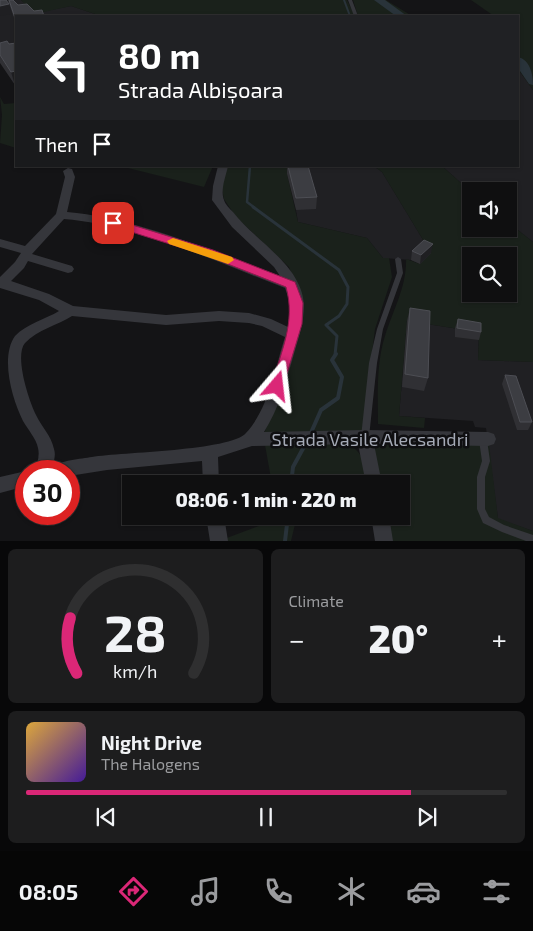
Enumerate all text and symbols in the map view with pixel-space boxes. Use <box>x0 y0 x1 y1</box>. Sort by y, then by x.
text: 80 m <box>118 34 200 76</box>
icon: left <box>35 35 100 100</box>
text: Strada Albișoara <box>118 76 283 102</box>
icon: arrive <box>88 130 116 158</box>
text: Then <box>35 133 78 156</box>
map controls <box>462 182 517 302</box>
button: sound <box>462 182 517 237</box>
pin <box>92 202 134 244</box>
icon: arrive <box>99 209 127 237</box>
button: search <box>462 247 517 302</box>
position arrow <box>250 359 302 411</box>
street label: Strada Vasile Alecsandri <box>272 428 468 450</box>
speed limit sign: 30 <box>15 460 80 525</box>
text: 08:06 · 1 min · 220 m <box>175 488 357 511</box>
text: Climate <box>289 591 344 610</box>
text: 28 <box>104 600 167 662</box>
text: 20° <box>368 615 428 661</box>
text: − <box>289 622 305 656</box>
text: + <box>492 622 507 656</box>
text: km/h <box>113 660 157 682</box>
text: Night Drive <box>101 731 202 754</box>
text: The Halogens <box>101 754 200 773</box>
icon: previous <box>92 803 120 831</box>
icon: pause <box>252 803 280 831</box>
icon: next <box>413 803 441 831</box>
icon: directions <box>116 874 151 909</box>
icon: music <box>188 874 223 909</box>
icon: phone <box>261 874 296 909</box>
icon: climate <box>334 874 369 909</box>
icon: car <box>406 874 441 909</box>
icon: filters <box>479 874 514 909</box>
text: 08:05 <box>19 878 78 904</box>

